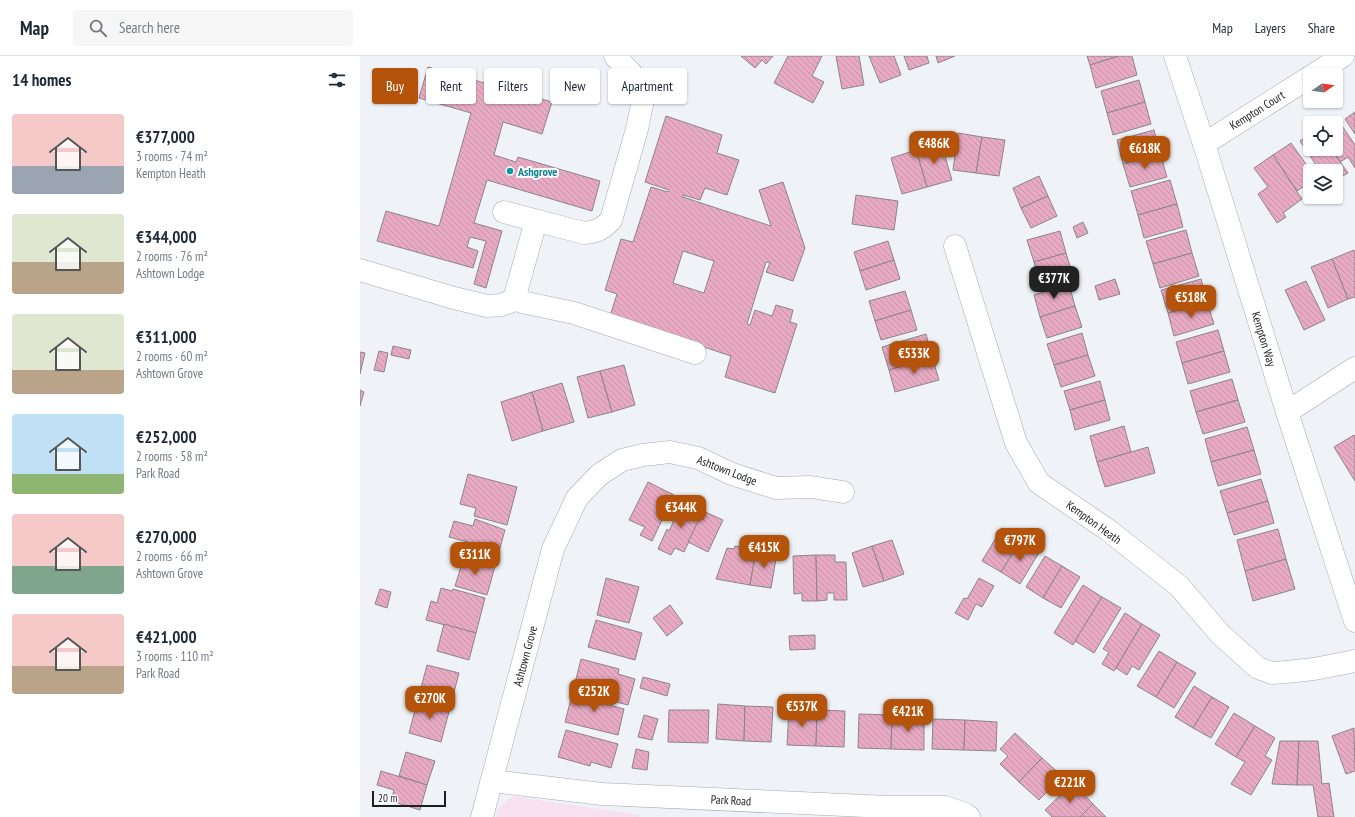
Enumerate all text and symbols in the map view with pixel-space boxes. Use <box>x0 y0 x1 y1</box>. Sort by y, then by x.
search box <box>73 10 353 46</box>
text: Map <box>20 16 49 40</box>
icon: search <box>87 17 109 39</box>
text: Search here <box>119 18 180 37</box>
text: Map <box>1212 19 1233 37</box>
text: Layers <box>1255 19 1286 37</box>
text: Share <box>1308 19 1335 37</box>
chip: Buy <box>372 68 418 104</box>
chip: Rent <box>426 68 476 104</box>
chip: Filters <box>484 68 542 104</box>
chip: New <box>550 68 600 104</box>
chip: Apartment <box>608 68 687 104</box>
north arrow <box>1303 68 1343 108</box>
map controls <box>1303 68 1343 204</box>
text: 14 homes <box>12 69 71 91</box>
icon: filters <box>326 69 348 91</box>
street label: Kempton Court <box>1227 87 1288 133</box>
button: locate <box>1303 116 1343 156</box>
text: €377,000 <box>136 126 195 148</box>
icon: home <box>44 130 92 178</box>
pin: €486K <box>906 131 962 165</box>
text: €486K <box>918 135 950 152</box>
pin: €618K <box>1117 136 1173 170</box>
text: €618K <box>1129 140 1161 157</box>
text: 3 rooms · 74 m² <box>136 148 208 165</box>
place label: Ashgrove <box>517 164 558 179</box>
button: layers <box>1303 164 1343 204</box>
text: Kempton Heath <box>136 165 206 182</box>
marker: Ashgrove <box>505 166 515 176</box>
text: €344,000 <box>136 226 197 248</box>
icon: home <box>44 230 92 278</box>
text: 2 rooms · 76 m² <box>136 248 208 265</box>
text: Ashtown Lodge <box>136 265 204 282</box>
pin: €377K <box>1026 266 1082 300</box>
text: €377K <box>1038 270 1070 287</box>
pin: €518K <box>1163 285 1219 319</box>
text: €518K <box>1175 289 1207 306</box>
street label: Kempton Way <box>1249 310 1280 369</box>
text: €311,000 <box>136 326 197 348</box>
icon: home <box>44 330 92 378</box>
pin: €533K <box>886 341 942 375</box>
text: €533K <box>898 345 930 362</box>
text: 2 rooms · 60 m² <box>136 348 208 365</box>
text: Ashtown Grove <box>136 365 203 382</box>
text: €252,000 <box>136 426 197 448</box>
icon: home <box>44 430 92 478</box>
text: 2 rooms · 58 m² <box>136 448 208 465</box>
street label: Ashtown Lodge <box>695 452 759 488</box>
text: Park Road <box>136 465 180 482</box>
pin: €344K <box>653 495 709 529</box>
street label: Kempton Heath <box>1064 497 1124 547</box>
text: €344K <box>665 499 697 516</box>
text: €270,000 <box>136 526 197 548</box>
pin: €797K <box>992 528 1048 562</box>
icon: home <box>44 530 92 578</box>
text: €797K <box>1004 532 1036 549</box>
pin: €415K <box>736 535 792 569</box>
text: €415K <box>748 539 780 556</box>
pin: €311K <box>447 542 503 576</box>
text: €311K <box>459 546 491 563</box>
text: 2 rooms · 66 m² <box>136 548 208 565</box>
text: Ashtown Grove <box>136 565 203 582</box>
street label: Ashtown Grove <box>510 624 540 688</box>
text: €421,000 <box>136 626 197 648</box>
icon: home <box>44 630 92 678</box>
text: 3 rooms · 110 m² <box>136 648 214 665</box>
text: Park Road <box>136 665 180 682</box>
pin: €252K <box>566 679 622 713</box>
text: €252K <box>578 683 610 700</box>
pin: €270K <box>402 686 458 720</box>
text: €270K <box>414 690 446 707</box>
pin: €537K <box>774 694 830 728</box>
text: €537K <box>786 698 818 715</box>
pin: €421K <box>880 699 936 733</box>
text: €421K <box>892 703 924 720</box>
pin: €221K <box>1042 770 1098 804</box>
text: €221K <box>1054 774 1086 791</box>
scale bar <box>372 789 446 808</box>
text: 20 m <box>378 791 397 805</box>
street label: Park Road <box>710 791 752 809</box>

